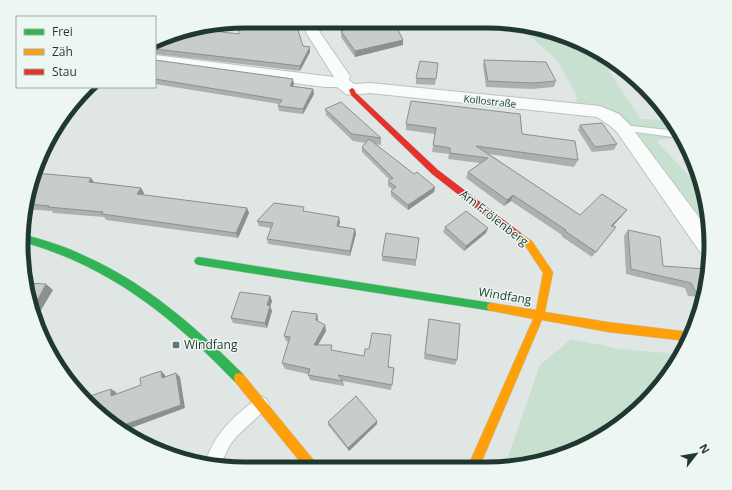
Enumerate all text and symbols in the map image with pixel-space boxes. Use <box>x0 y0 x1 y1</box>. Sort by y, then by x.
legend <box>16 16 156 88</box>
text: Frei <box>52 23 73 40</box>
text: Zäh <box>52 43 73 60</box>
text: Stau <box>52 63 77 80</box>
street label: Kollostraße <box>463 91 517 111</box>
street label: Am Frölenberg <box>456 185 533 250</box>
street label: Windfang <box>477 283 533 308</box>
place label: Windfang <box>184 336 238 353</box>
marker: Windfang <box>171 340 181 350</box>
north arrow <box>676 434 716 474</box>
text: N <box>696 441 714 456</box>

